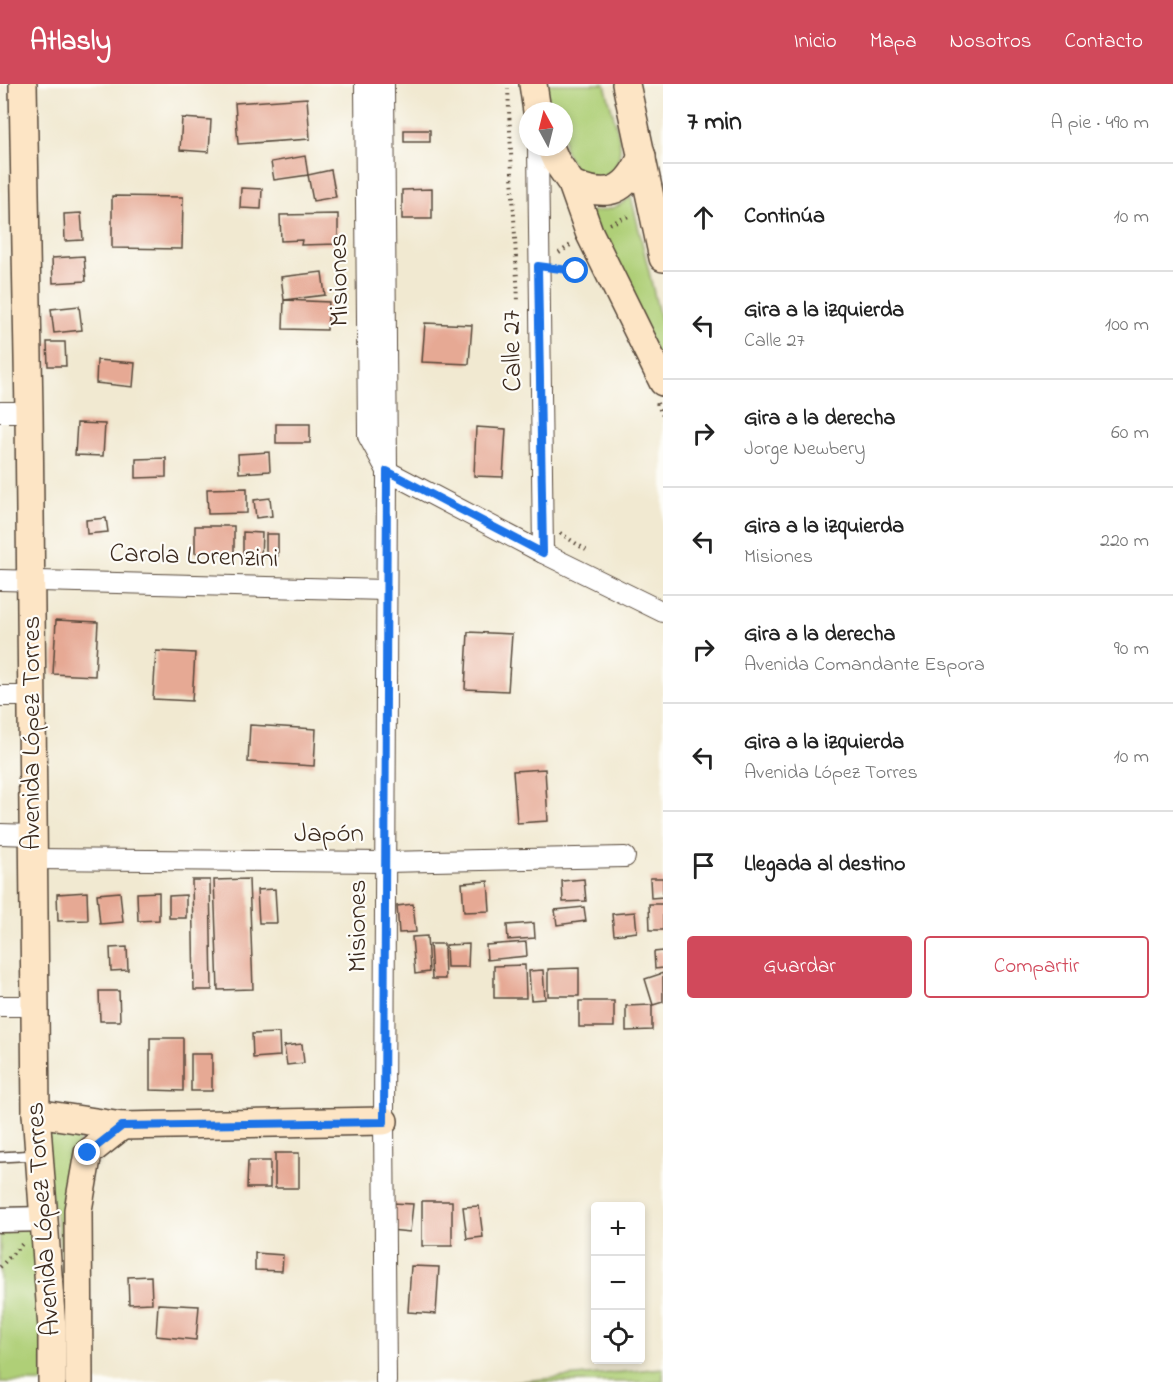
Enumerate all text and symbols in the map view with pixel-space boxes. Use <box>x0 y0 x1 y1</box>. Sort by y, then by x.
text: Atlasly <box>30 22 111 63</box>
text: Inicio <box>794 27 837 57</box>
text: Mapa <box>870 27 917 57</box>
text: Nosotros <box>950 27 1032 57</box>
text: Contacto <box>1065 27 1143 57</box>
north arrow <box>519 102 573 156</box>
text: 7 min <box>687 104 742 142</box>
text: A pie · 490 m <box>1051 109 1149 138</box>
icon: ahead <box>687 201 720 234</box>
text: Continúa <box>744 201 825 233</box>
text: 10 m <box>1113 203 1149 232</box>
street label: Misiones <box>320 233 360 327</box>
route start <box>562 257 588 283</box>
text: Gira a la izquierda <box>744 295 904 327</box>
icon: left <box>687 309 720 342</box>
street label: Calle 27 <box>493 310 533 392</box>
text: 100 m <box>1105 311 1149 340</box>
text: Calle 27 <box>744 327 805 356</box>
text: Gira a la derecha <box>744 403 895 435</box>
icon: right <box>687 417 720 450</box>
text: 60 m <box>1111 419 1149 448</box>
text: Jorge Newbery <box>744 435 865 464</box>
text: Gira a la izquierda <box>744 511 904 543</box>
icon: left <box>687 525 720 558</box>
text: 220 m <box>1100 527 1149 556</box>
street label: Carola Lorenzini <box>109 535 279 579</box>
text: Misiones <box>744 543 813 572</box>
street label: Avenida López Torres <box>13 616 52 850</box>
text: Gira a la derecha <box>744 619 895 651</box>
icon: right <box>687 633 720 666</box>
text: 90 m <box>1114 635 1149 664</box>
text: Avenida Comandante Espora <box>744 651 985 680</box>
text: Gira a la izquierda <box>744 727 904 759</box>
icon: left <box>687 741 720 774</box>
text: 10 m <box>1113 743 1149 772</box>
text: Avenida López Torres <box>744 759 918 788</box>
street label: Japón <box>294 815 364 854</box>
icon: arrive <box>687 849 720 882</box>
text: Llegada al destino <box>744 849 905 881</box>
street label: Misiones <box>339 879 378 973</box>
button: Guardar <box>687 936 912 998</box>
button: Compartir <box>924 936 1149 998</box>
street label: Avenida López Torres <box>16 1101 72 1337</box>
route end <box>74 1139 100 1165</box>
map controls <box>591 1202 645 1364</box>
button: + <box>591 1202 645 1256</box>
button: − <box>591 1256 645 1310</box>
button: locate <box>591 1310 645 1364</box>

